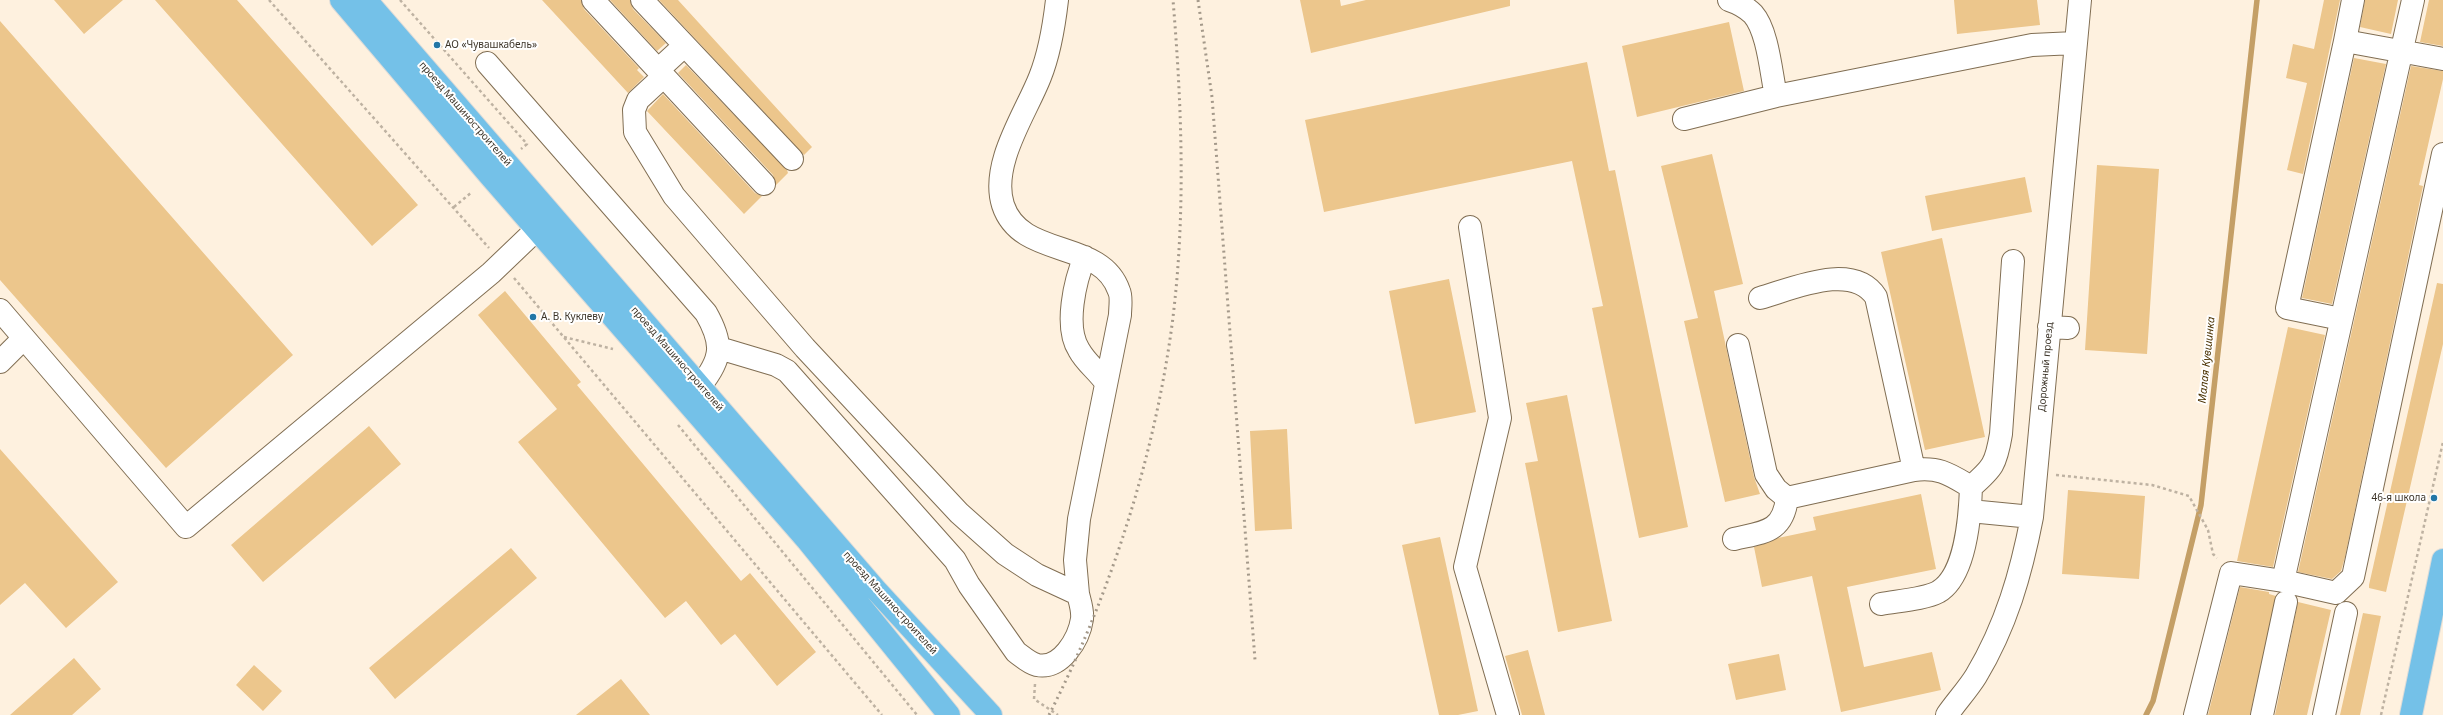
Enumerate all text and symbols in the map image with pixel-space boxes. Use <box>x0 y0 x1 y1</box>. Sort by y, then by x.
place label: АО «Чувашкабель» <box>445 39 537 51</box>
marker: АО «Чувашкабель» <box>432 40 442 50</box>
street label: проезд Машиностроителей <box>416 59 514 169</box>
street label: проезд Машиностроителей <box>628 304 726 414</box>
place label: А. В. Куклеву <box>541 311 603 323</box>
marker: А. В. Куклеву <box>528 312 538 322</box>
water label: Малая Кувшинка <box>2196 316 2218 404</box>
street label: Дорожный проезд <box>2036 322 2056 412</box>
place label: 46-я школа <box>2372 492 2426 504</box>
marker: 46-я школа <box>2429 493 2439 503</box>
street label: проезд Машиностроителей <box>841 549 939 657</box>

